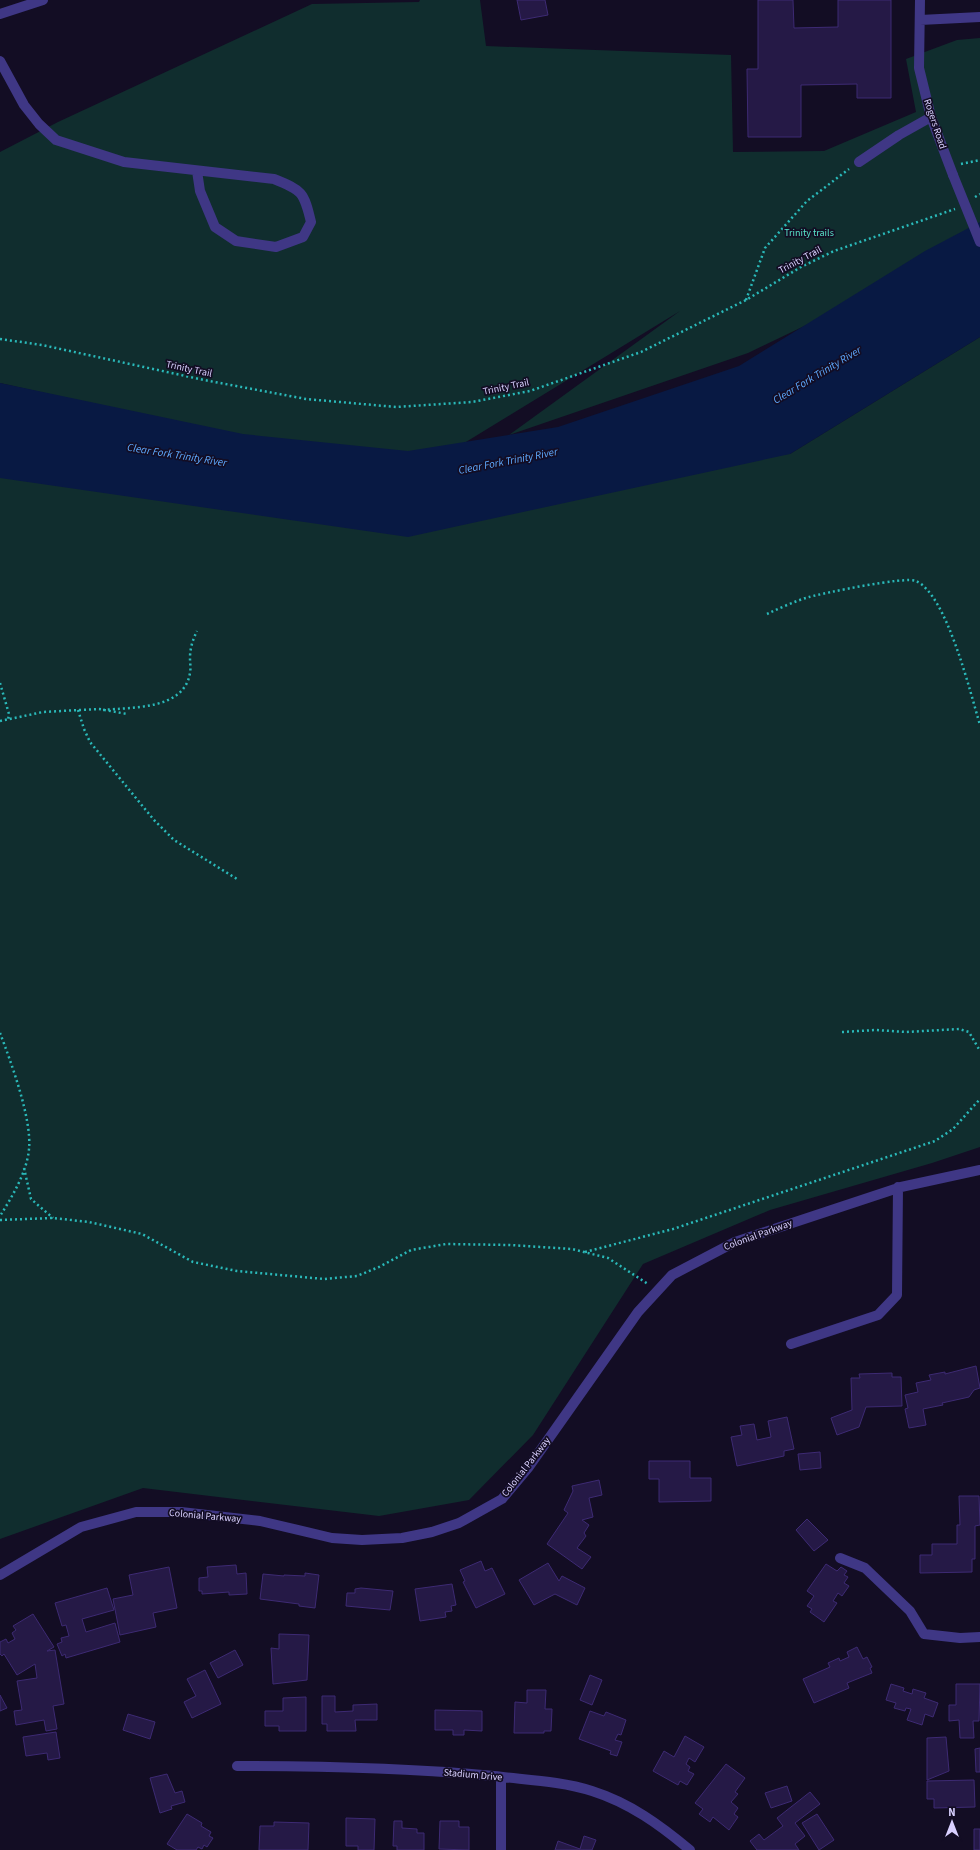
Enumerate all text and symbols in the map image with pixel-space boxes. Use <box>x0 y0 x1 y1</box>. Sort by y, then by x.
street label: Rogers Road <box>920 97 950 151</box>
park label: Trinity trails <box>784 226 834 240</box>
street label: Trinity Trail <box>776 243 824 277</box>
water label: Clear Fork Trinity River <box>770 342 865 407</box>
street label: Trinity Trail <box>165 357 214 381</box>
street label: Trinity Trail <box>482 375 531 399</box>
water label: Clear Fork Trinity River <box>126 440 229 470</box>
water label: Clear Fork Trinity River <box>457 444 560 478</box>
street label: Colonial Parkway <box>722 1216 795 1254</box>
street label: Colonial Parkway <box>498 1434 554 1500</box>
street label: Colonial Parkway <box>168 1506 242 1526</box>
street label: Stadium Drive <box>443 1765 503 1785</box>
north arrow <box>932 1802 972 1842</box>
text: N <box>948 1805 956 1820</box>

